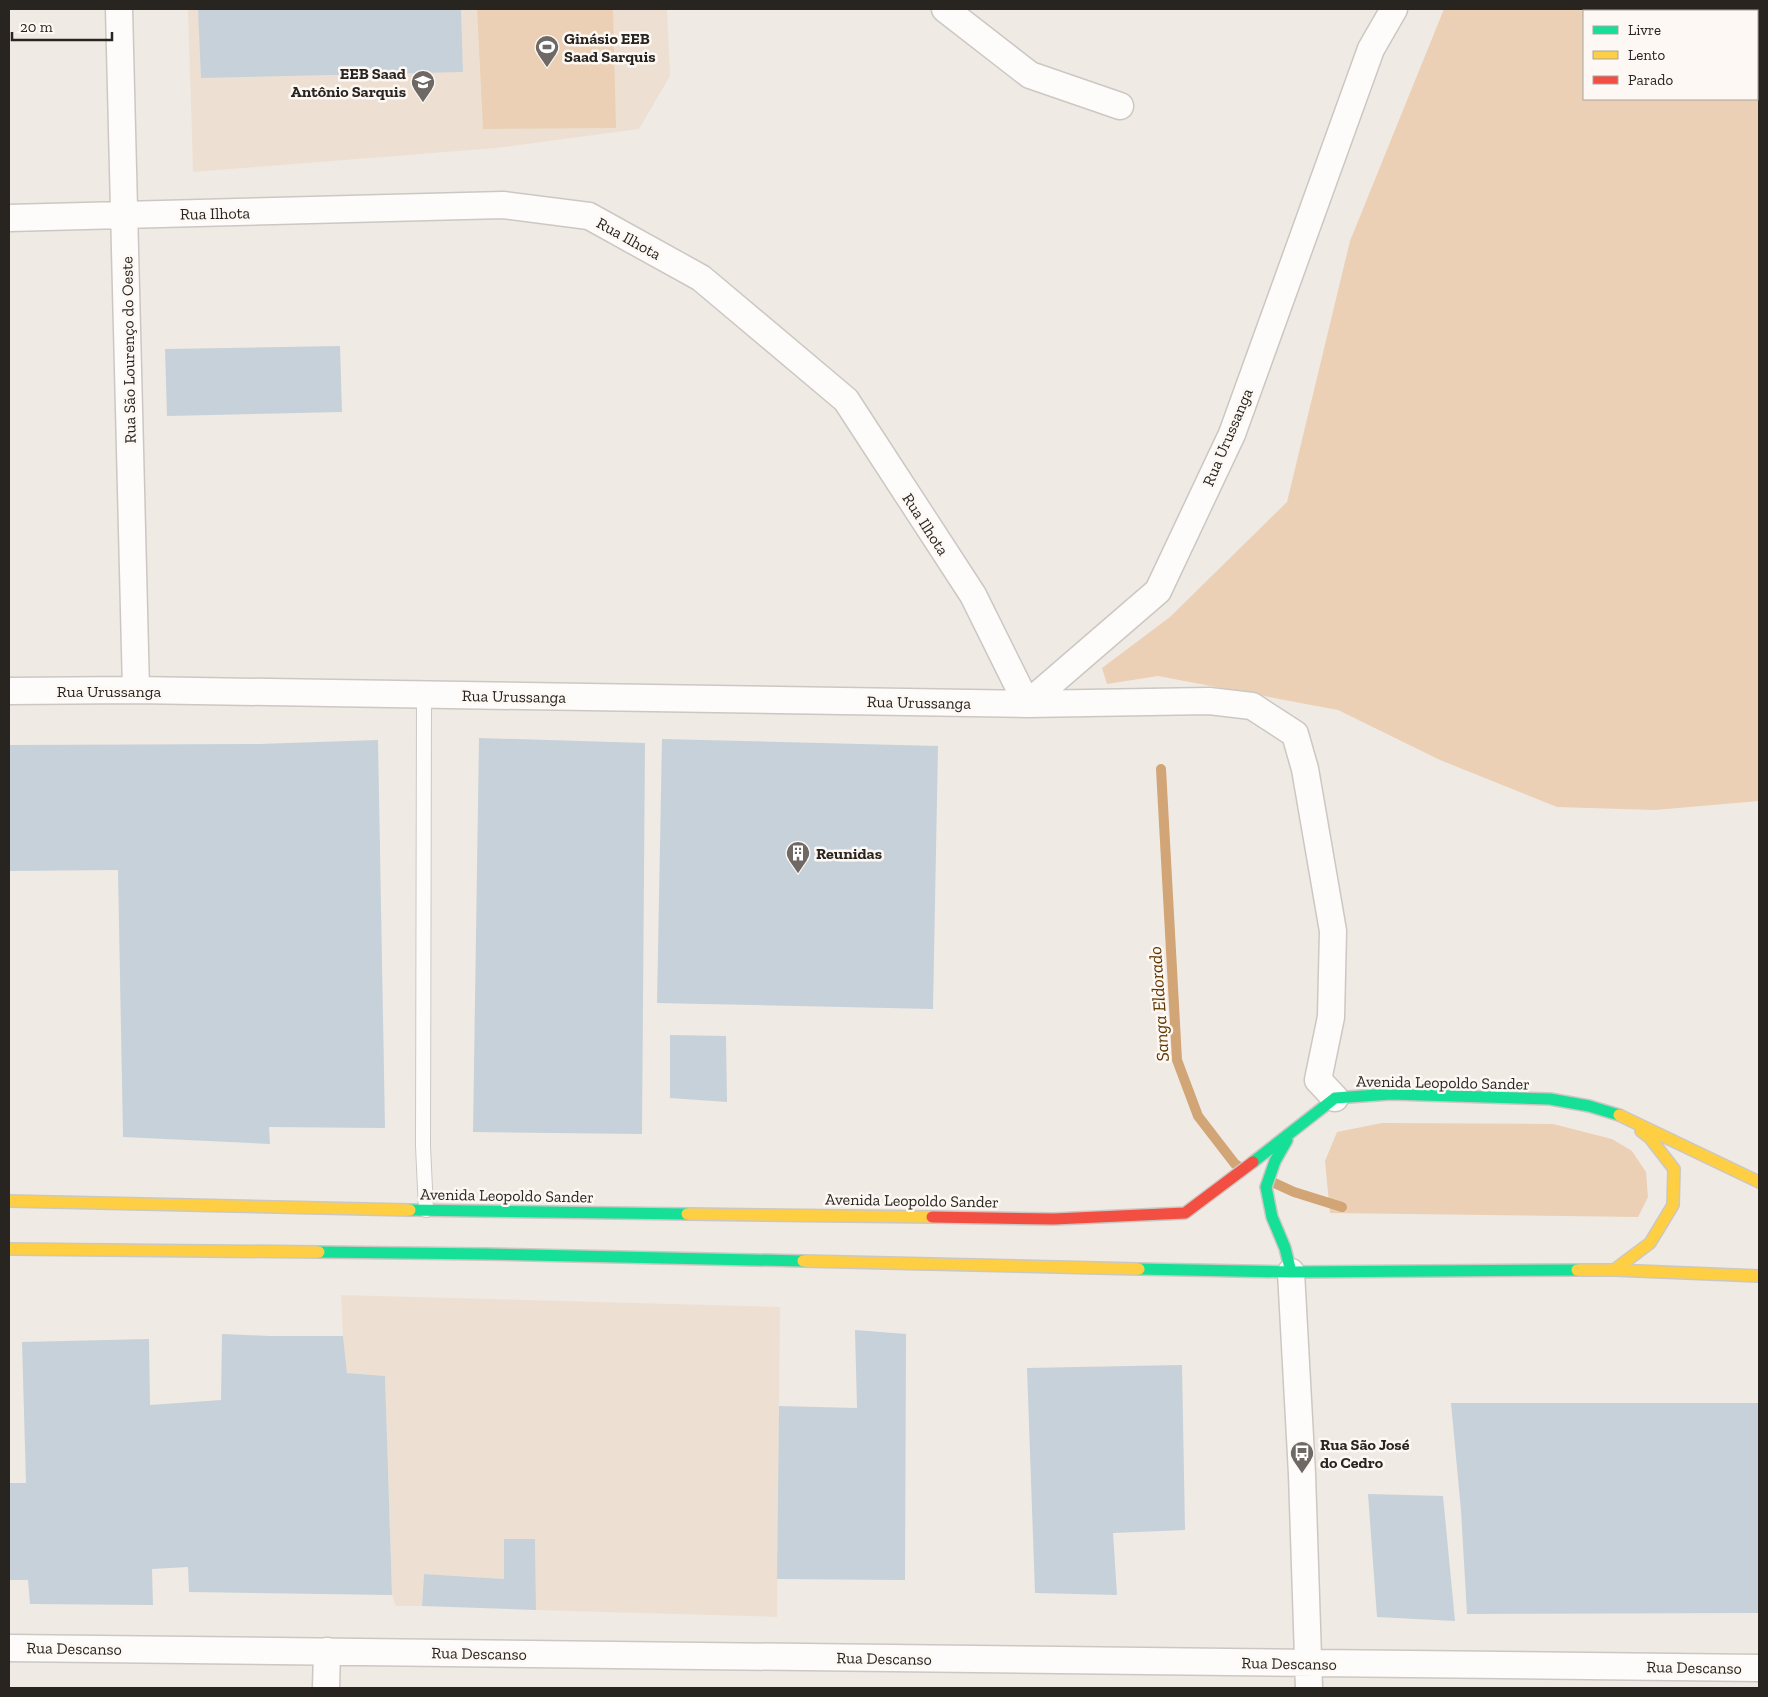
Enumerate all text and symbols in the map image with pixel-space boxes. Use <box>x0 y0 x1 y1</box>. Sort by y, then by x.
scale bar <box>12 10 112 42</box>
legend <box>1583 10 1758 100</box>
text: 20 m <box>20 18 53 36</box>
text: Livre <box>1628 21 1661 39</box>
place label: Ginásio EEB Saad Sarquis <box>564 29 656 66</box>
sports icon: Ginásio EEB Saad Sarquis <box>534 34 560 68</box>
text: Lento <box>1628 46 1665 64</box>
place label: EEB Saad Antônio Sarquis <box>291 64 406 101</box>
school or university icon: EEB Saad Antônio Sarquis <box>410 69 436 103</box>
text: Parado <box>1628 71 1674 89</box>
street label: Rua Ilhota <box>180 203 251 224</box>
street label: Rua Ilhota <box>593 213 664 264</box>
street label: Rua São Lourenço do Oeste <box>117 256 140 444</box>
street label: Rua Urussanga <box>1198 385 1257 489</box>
street label: Rua Ilhota <box>898 490 953 559</box>
street label: Rua Urussanga <box>57 682 161 701</box>
street label: Rua Urussanga <box>462 686 567 707</box>
street label: Rua Urussanga <box>867 692 972 713</box>
building icon: Reunidas <box>785 840 811 874</box>
place label: Reunidas <box>816 844 882 863</box>
water label: Sanga Eldorado <box>1144 946 1174 1062</box>
street label: Avenida Leopoldo Sander <box>1356 1071 1530 1094</box>
street label: Avenida Leopoldo Sander <box>420 1184 594 1207</box>
street label: Avenida Leopoldo Sander <box>825 1189 999 1212</box>
place label: Rua São José do Cedro <box>1320 1435 1410 1472</box>
bus stop icon: Rua São José do Cedro <box>1289 1440 1315 1474</box>
street label: Rua Descanso <box>26 1638 122 1659</box>
street label: Rua Descanso <box>431 1643 527 1664</box>
street label: Rua Descanso <box>836 1648 932 1669</box>
street label: Rua Descanso <box>1241 1653 1337 1674</box>
street label: Rua Descanso <box>1646 1657 1742 1678</box>

